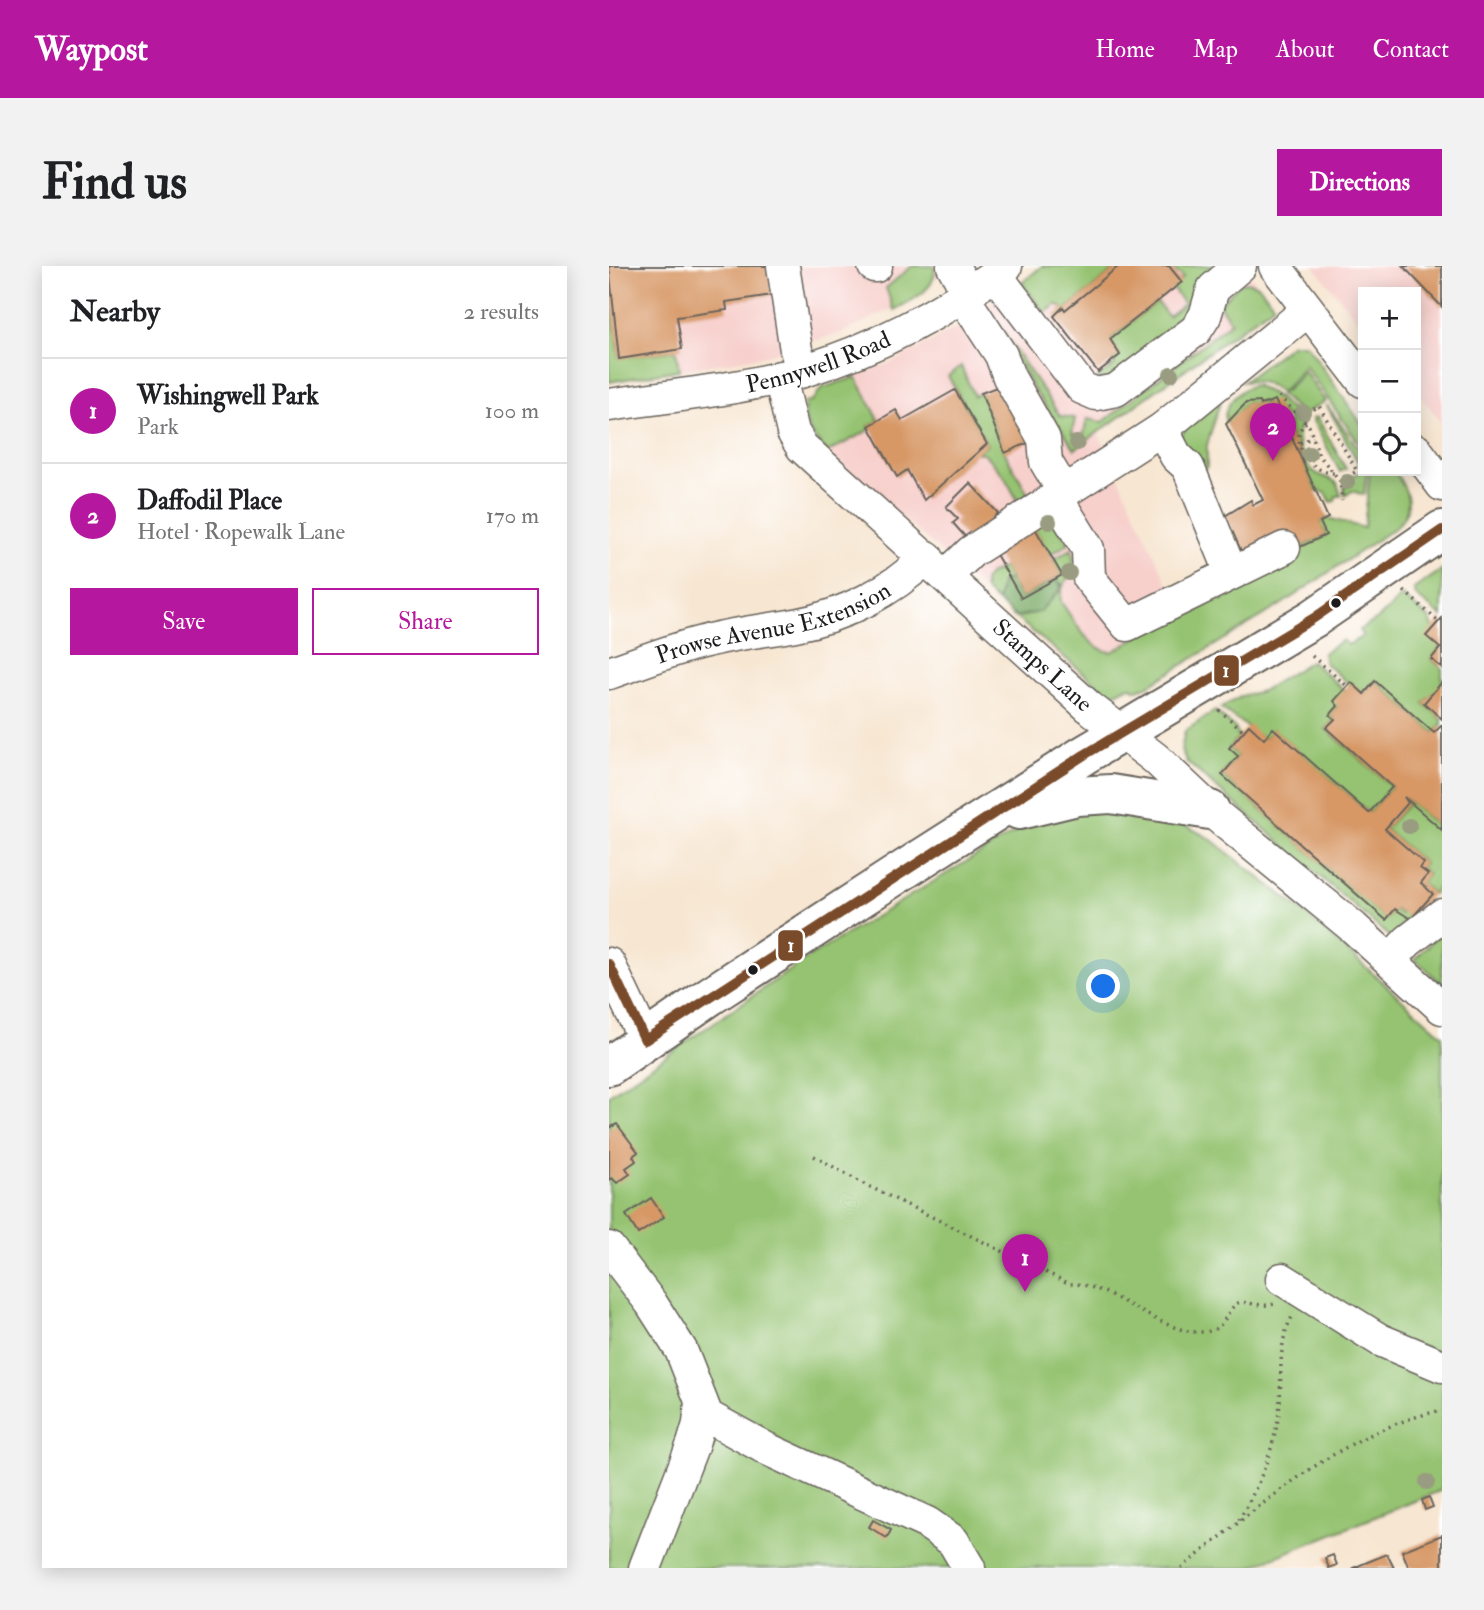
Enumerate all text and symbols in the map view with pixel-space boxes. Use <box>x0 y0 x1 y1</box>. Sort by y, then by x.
text: Waypost <box>35 29 148 70</box>
text: Home <box>1095 34 1155 65</box>
text: Map <box>1193 34 1238 65</box>
text: About <box>1276 34 1335 65</box>
text: Contact <box>1373 34 1449 65</box>
button: Directions <box>1277 149 1442 216</box>
text: Find us <box>42 152 187 213</box>
map controls <box>1358 287 1421 476</box>
button: + <box>1358 287 1421 350</box>
text: Nearby <box>70 293 160 330</box>
text: 2 results <box>464 297 539 326</box>
street label: Pennywell Road <box>743 324 896 401</box>
button: − <box>1358 350 1421 413</box>
text: Wishingwell Park <box>137 380 319 412</box>
text: 1 <box>89 396 97 425</box>
text: 100 m <box>485 396 539 425</box>
pin: 2 <box>1250 403 1296 461</box>
text: Park <box>137 412 179 441</box>
button: locate <box>1358 413 1421 476</box>
text: Daffodil Place <box>137 485 282 517</box>
text: 2 <box>87 501 99 530</box>
text: 170 m <box>486 501 539 530</box>
text: Hotel · Ropewalk Lane <box>137 517 345 546</box>
street label: Prowse Avenue Extension <box>652 575 897 671</box>
button: Save <box>70 588 298 655</box>
button: Share <box>312 588 539 655</box>
unlabelled marker <box>1329 596 1343 610</box>
street label: Stamps Lane <box>986 612 1099 719</box>
line badge: 1 <box>1213 654 1240 687</box>
text: 1 <box>1223 659 1230 683</box>
line badge: 1 <box>777 929 804 962</box>
text: 1 <box>788 934 795 958</box>
unlabelled marker <box>746 963 760 977</box>
your location <box>1086 969 1120 1003</box>
pin: 1 <box>1002 1234 1048 1292</box>

